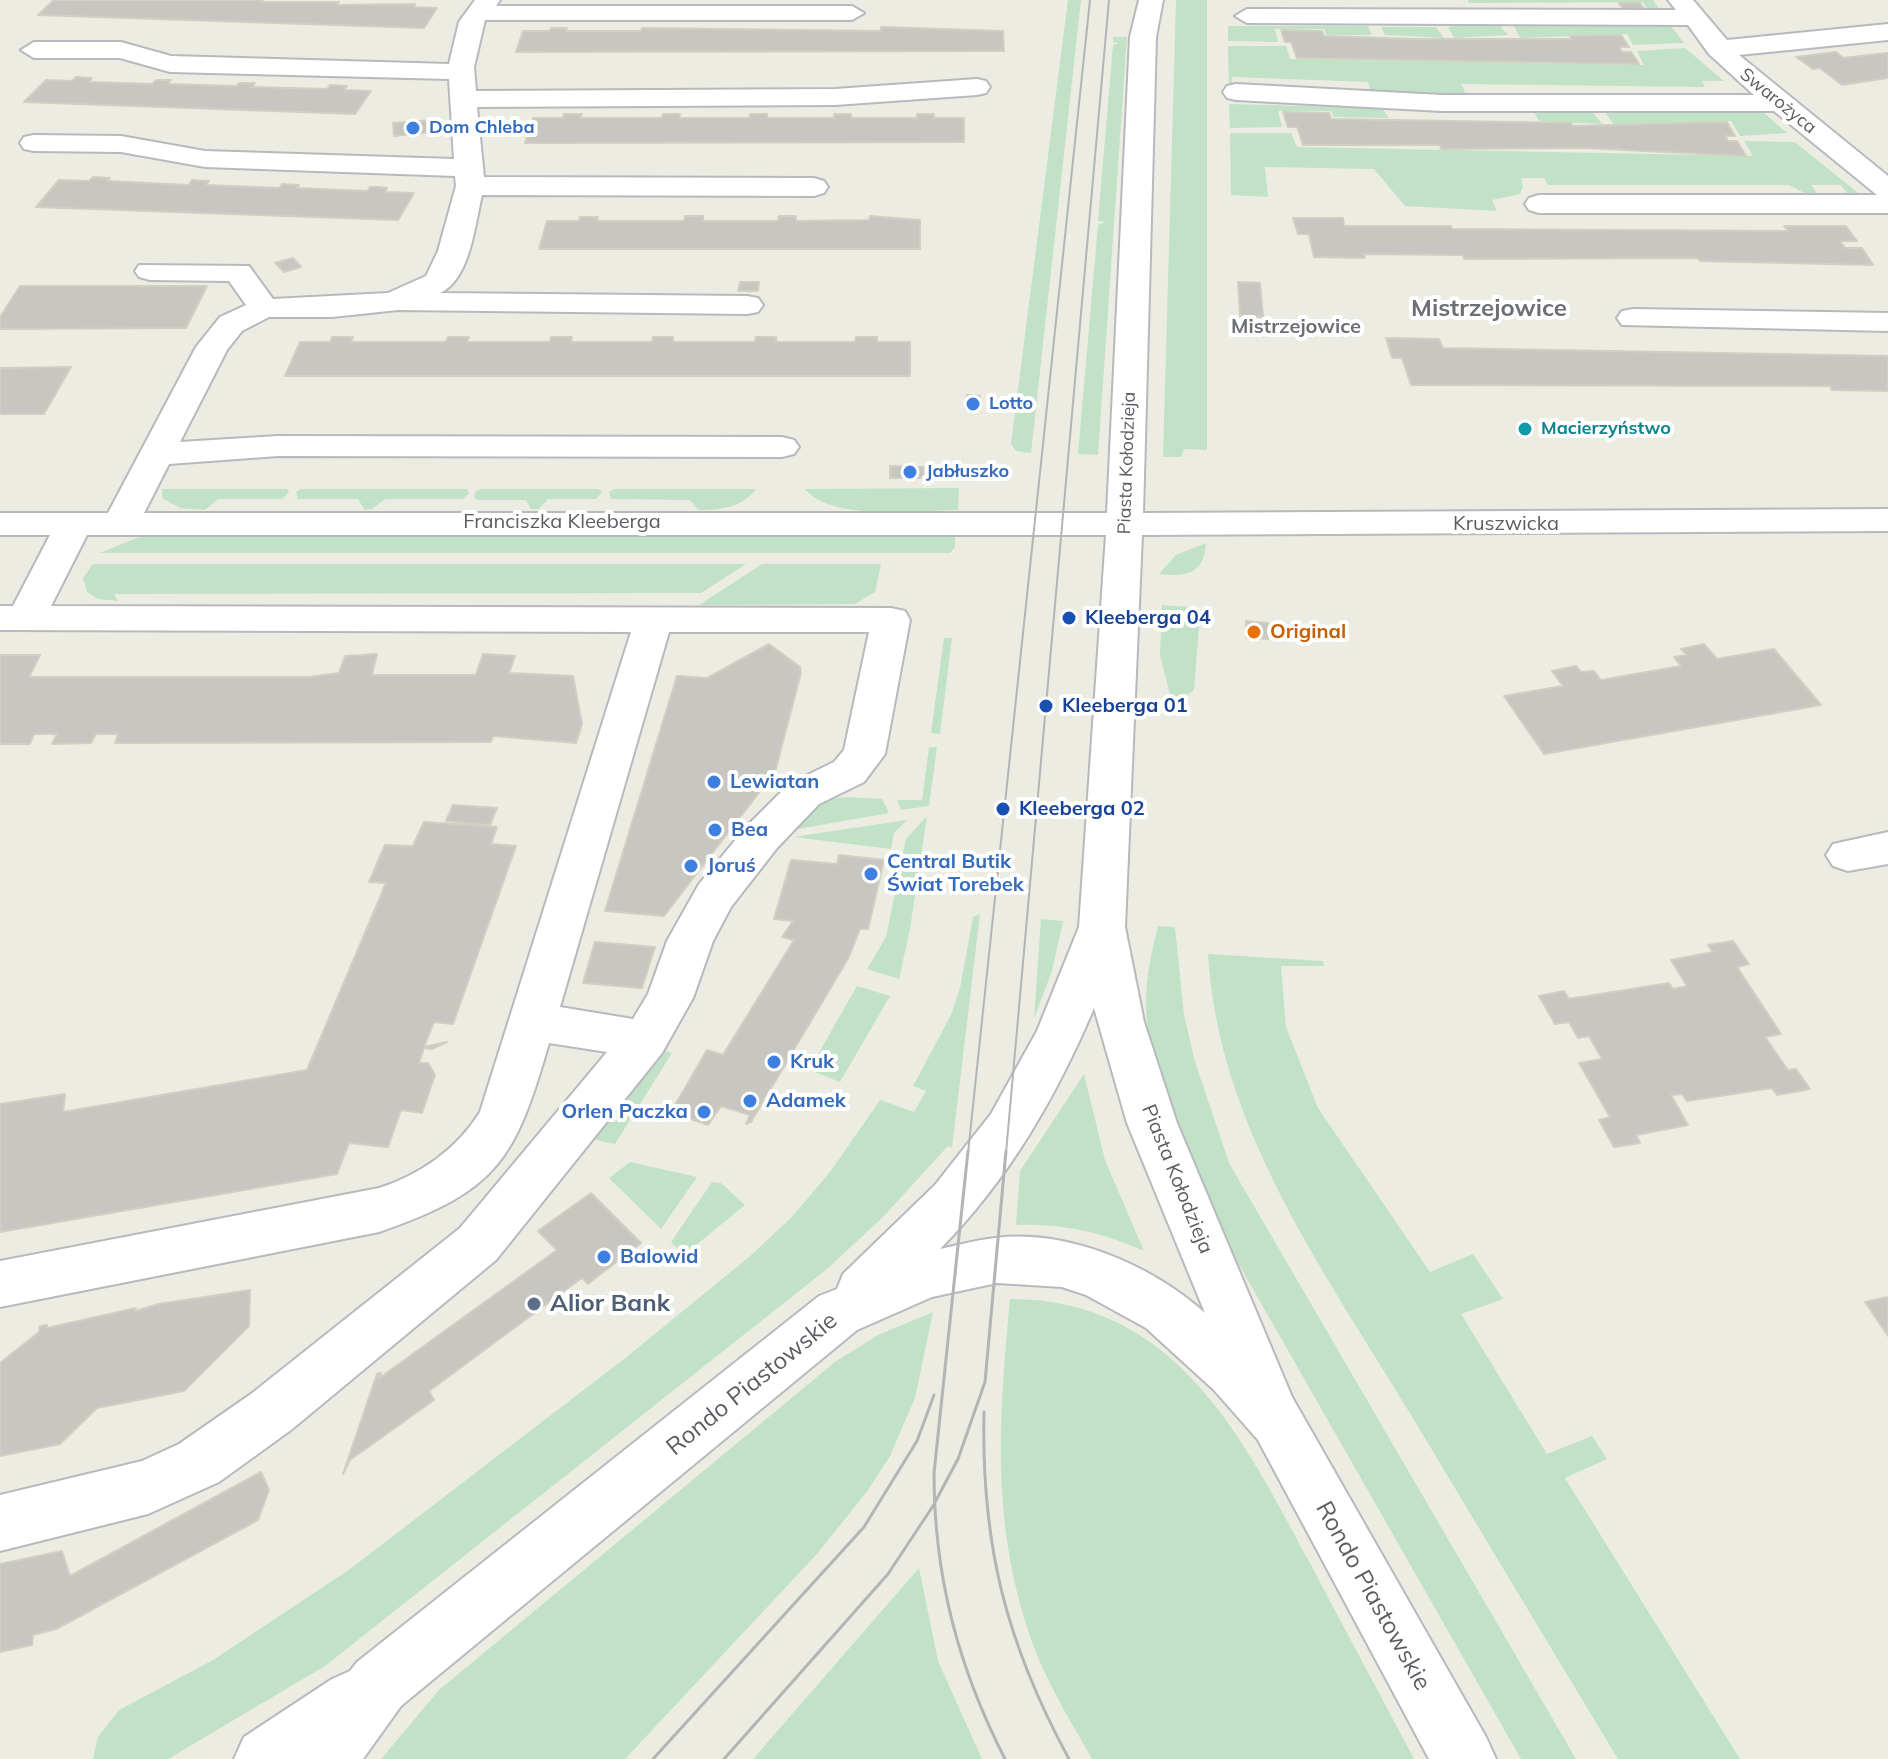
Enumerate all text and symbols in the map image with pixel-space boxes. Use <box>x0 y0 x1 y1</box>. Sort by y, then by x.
street label: Swarożyca <box>1735 64 1821 138</box>
place label: Dom Chleba <box>429 117 535 139</box>
marker: Dom Chleba <box>404 119 422 137</box>
district label: Mistrzejowice <box>1411 295 1567 323</box>
district label: Mistrzejowice <box>1231 315 1361 339</box>
street label: Piasta Kołodzieja <box>1114 391 1140 535</box>
place label: Lotto <box>989 393 1033 415</box>
marker: Lotto <box>964 395 982 413</box>
place label: Macierzyństwo <box>1541 418 1671 440</box>
marker: Macierzyństwo <box>1516 420 1534 438</box>
place label: Jabłuszko <box>926 461 1009 483</box>
marker: Jabłuszko <box>901 463 919 481</box>
street label: Franciszka Kleeberga <box>463 510 661 534</box>
street label: Kruszwicka <box>1453 512 1559 536</box>
place label: Kleeberga 04 <box>1085 606 1211 630</box>
marker: Kleeberga 04 <box>1060 609 1078 627</box>
place label: Original <box>1270 620 1346 644</box>
marker: Original <box>1245 623 1263 641</box>
place label: Kleeberga 01 <box>1062 694 1188 718</box>
marker: Kleeberga 01 <box>1037 697 1055 715</box>
place label: Lewiatan <box>730 770 819 794</box>
marker: Lewiatan <box>705 773 723 791</box>
place label: Kleeberga 02 <box>1019 797 1145 821</box>
marker: Kleeberga 02 <box>994 800 1012 818</box>
place label: Bea <box>731 818 768 842</box>
marker: Bea <box>706 821 724 839</box>
place label: Central Butik Świat Torebek <box>887 850 1024 897</box>
place label: Joruś <box>707 854 756 878</box>
marker: Joruś <box>682 857 700 875</box>
marker: Central Butik Świat Torebek <box>862 865 880 883</box>
place label: Kruk <box>790 1050 834 1074</box>
marker: Kruk <box>765 1053 783 1071</box>
place label: Adamek <box>766 1089 846 1113</box>
marker: Adamek <box>741 1092 759 1110</box>
place label: Orlen Paczka <box>561 1100 688 1124</box>
street label: Piasta Kołodzieja <box>1136 1101 1218 1257</box>
marker: Orlen Paczka <box>695 1103 713 1121</box>
place label: Balowid <box>620 1245 698 1269</box>
marker: Balowid <box>595 1248 613 1266</box>
place label: Alior Bank <box>550 1290 670 1318</box>
marker: Alior Bank <box>525 1295 543 1313</box>
street label: Rondo Piastowskie <box>661 1306 843 1462</box>
street label: Rondo Piastowskie <box>1309 1497 1437 1695</box>

